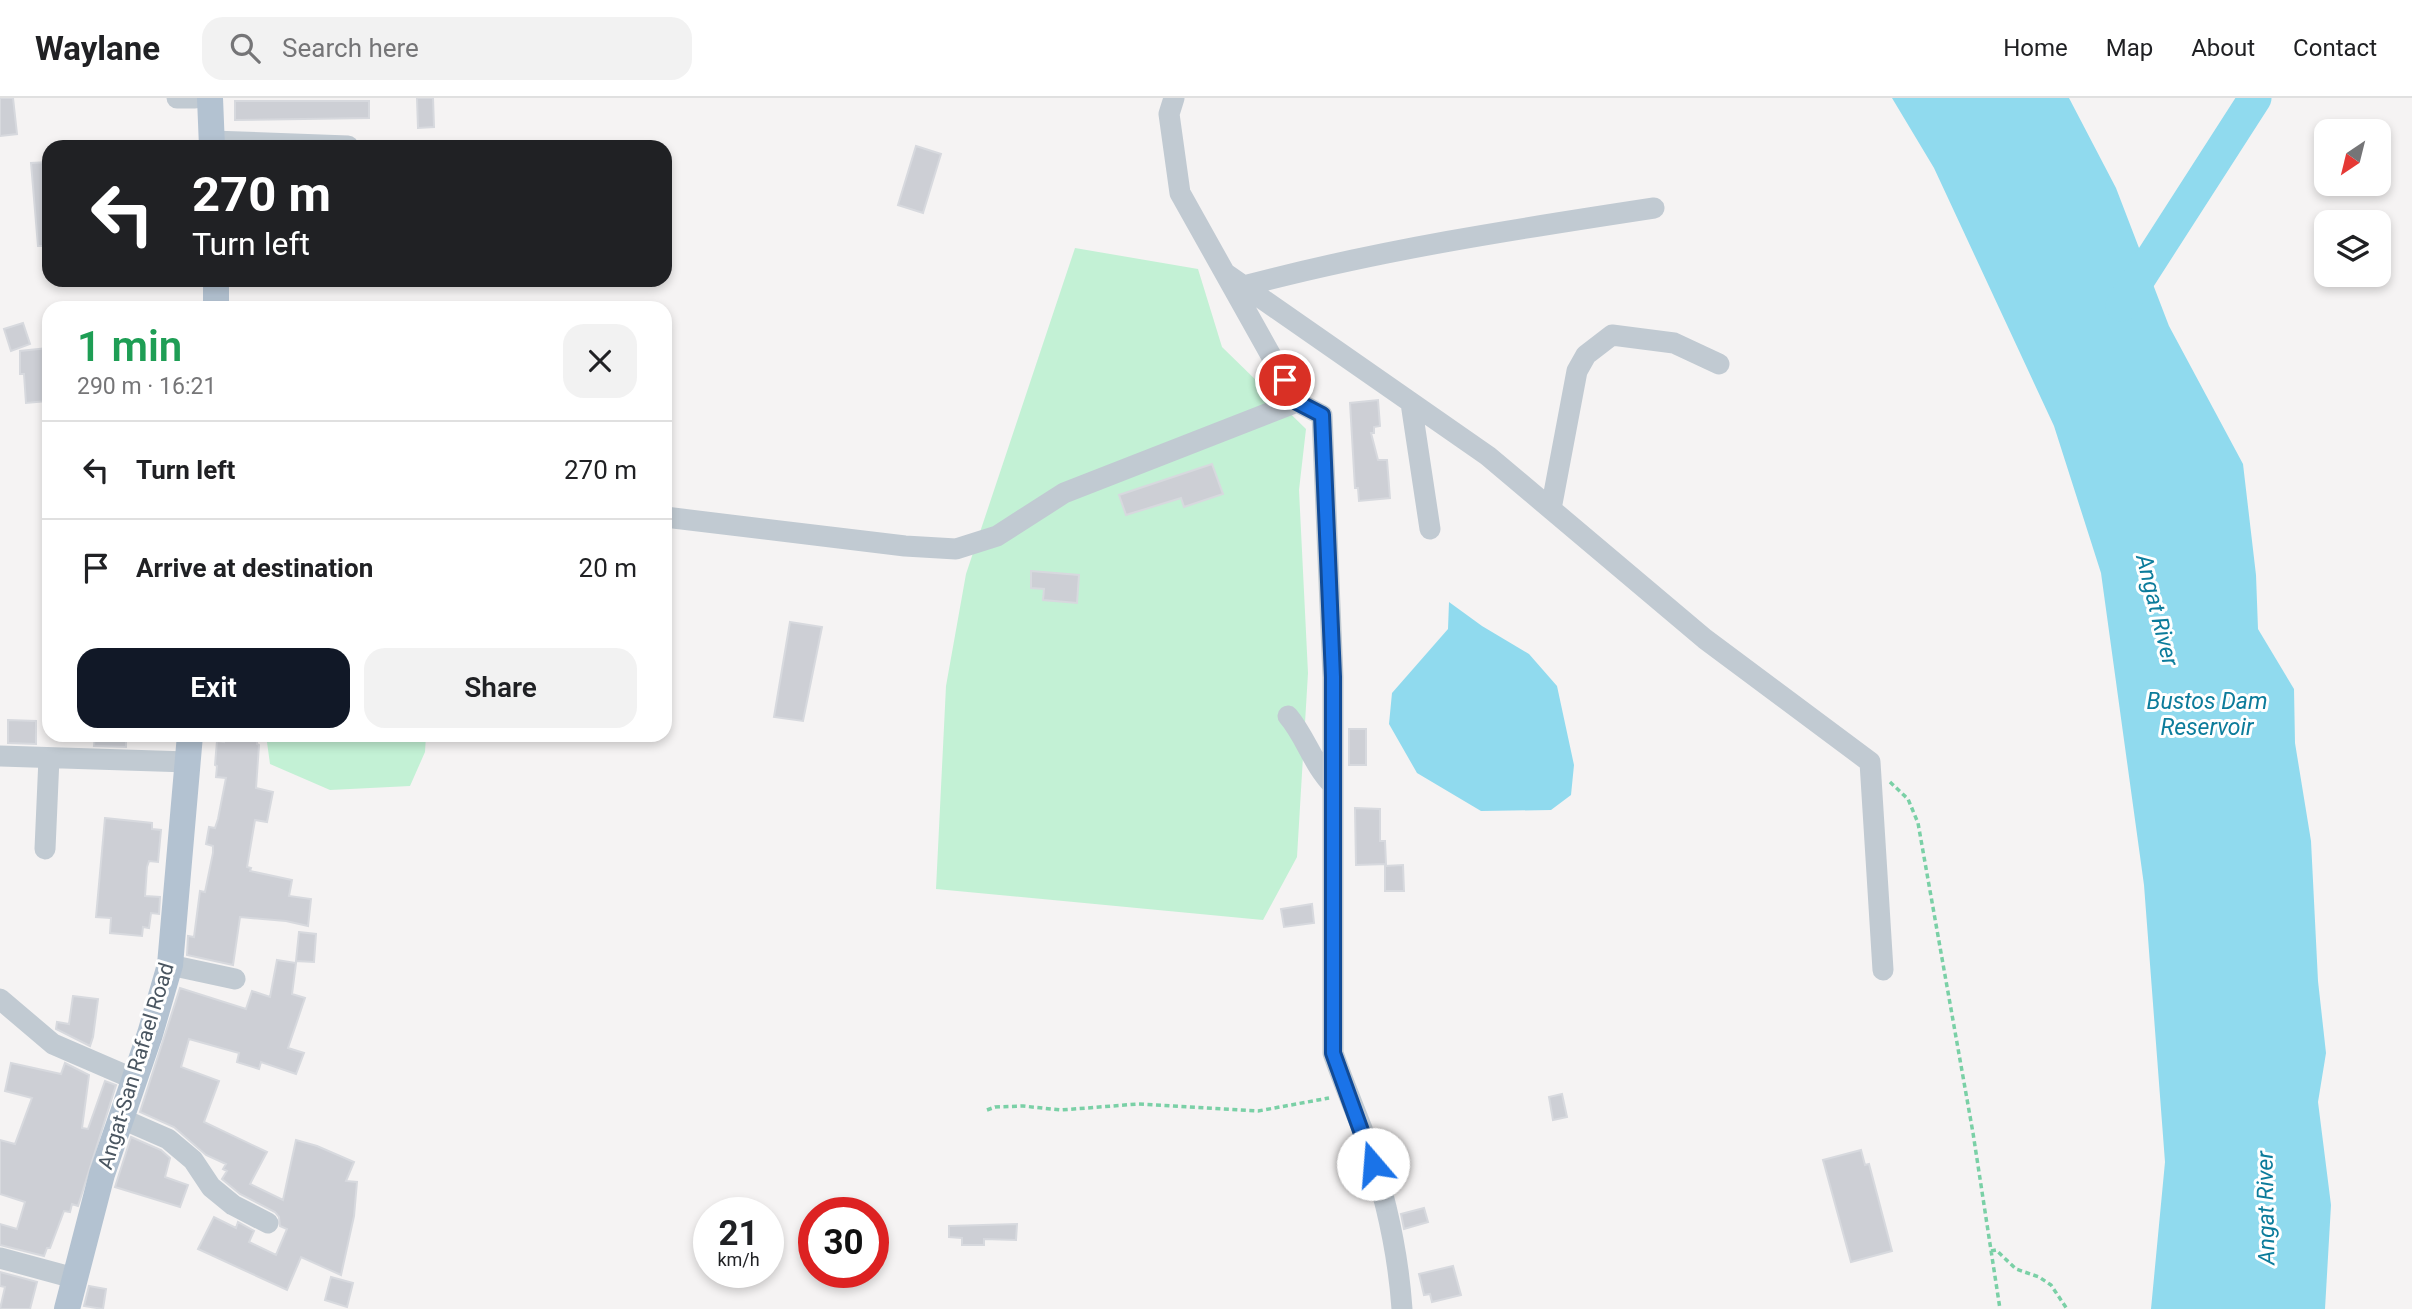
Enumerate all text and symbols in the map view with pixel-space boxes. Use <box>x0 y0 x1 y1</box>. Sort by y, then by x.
search box <box>202 17 692 80</box>
text: Waylane <box>35 29 160 68</box>
icon: search <box>226 29 264 67</box>
text: Search here <box>282 33 419 63</box>
text: Home <box>2003 34 2068 62</box>
text: Map <box>2106 34 2153 62</box>
text: About <box>2191 34 2255 62</box>
text: Contact <box>2293 34 2377 62</box>
north arrow <box>2314 119 2390 196</box>
map controls <box>2314 119 2391 287</box>
text: 270 m <box>192 166 331 223</box>
icon: left <box>77 168 168 259</box>
button: layers <box>2314 210 2391 287</box>
text: Turn left <box>192 225 310 263</box>
text: 1 min <box>77 322 182 371</box>
button: close <box>563 324 637 398</box>
pin <box>1255 350 1315 410</box>
icon: arrive <box>1266 361 1304 399</box>
text: 290 m · 16:21 <box>77 373 216 400</box>
icon: left <box>77 451 115 489</box>
text: Turn left <box>136 455 235 485</box>
text: 270 m <box>564 455 637 485</box>
icon: arrive <box>77 549 115 587</box>
water label: Angat River <box>2130 551 2184 670</box>
text: Arrive at destination <box>136 553 373 583</box>
text: 20 m <box>579 553 637 583</box>
button: Exit <box>77 648 350 728</box>
button: Share <box>364 648 637 728</box>
water label: Bustos Dam Reservoir <box>2146 688 2268 741</box>
street label: Angat-San Rafael Road <box>93 960 179 1172</box>
position arrow <box>1336 1127 1410 1201</box>
water label: Angat River <box>2251 1149 2281 1266</box>
speed limit sign: 30 <box>798 1197 889 1288</box>
text: 21 <box>718 1213 759 1254</box>
text: km/h <box>717 1249 760 1270</box>

